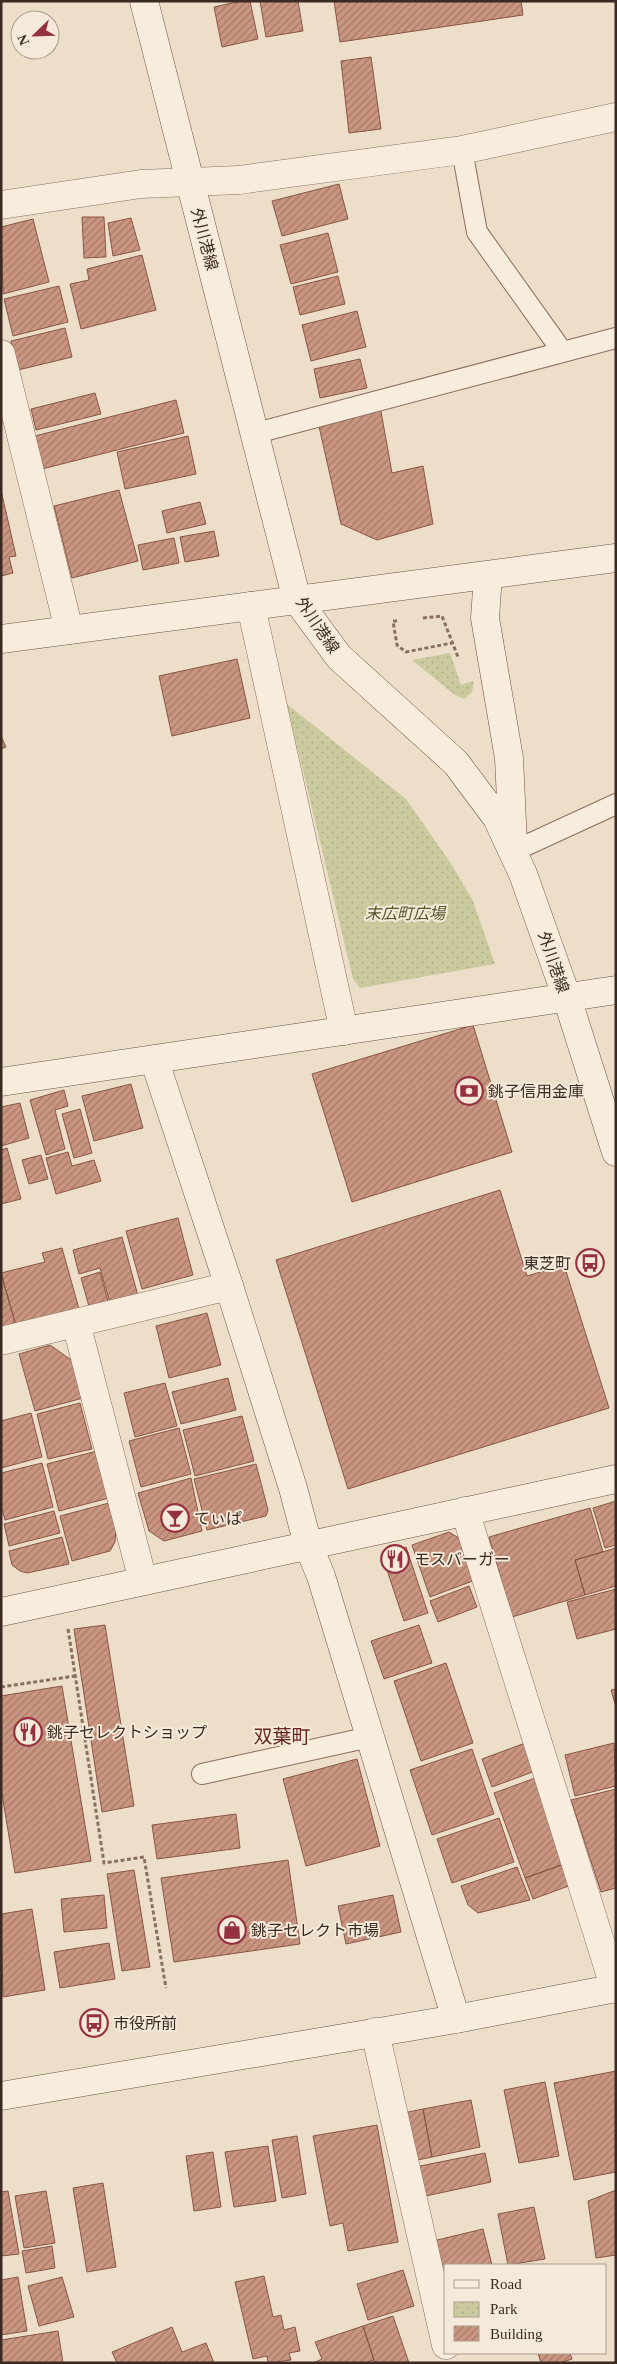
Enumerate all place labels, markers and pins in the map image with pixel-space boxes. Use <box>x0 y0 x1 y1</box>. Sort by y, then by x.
bank icon: 銚子信用金庫 <box>454 1076 484 1106</box>
place label: 銚子信用金庫 <box>488 1083 584 1100</box>
bus stop icon: 東芝町 <box>575 1248 605 1278</box>
place label: 東芝町 <box>523 1255 571 1272</box>
bar icon: てぃぱ <box>160 1503 190 1533</box>
place label: てぃぱ <box>194 1510 242 1527</box>
restaurant icon: モスバーガー <box>380 1544 410 1574</box>
place label: モスバーガー <box>414 1551 510 1568</box>
restaurant icon: 銚子セレクトショップ <box>13 1717 43 1747</box>
place label: 銚子セレクトショップ <box>47 1724 207 1741</box>
shop icon: 銚子セレクト市場 <box>217 1915 247 1945</box>
place label: 銚子セレクト市場 <box>251 1922 379 1939</box>
bus stop icon: 市役所前 <box>79 2008 109 2038</box>
place label: 市役所前 <box>113 2015 177 2032</box>

